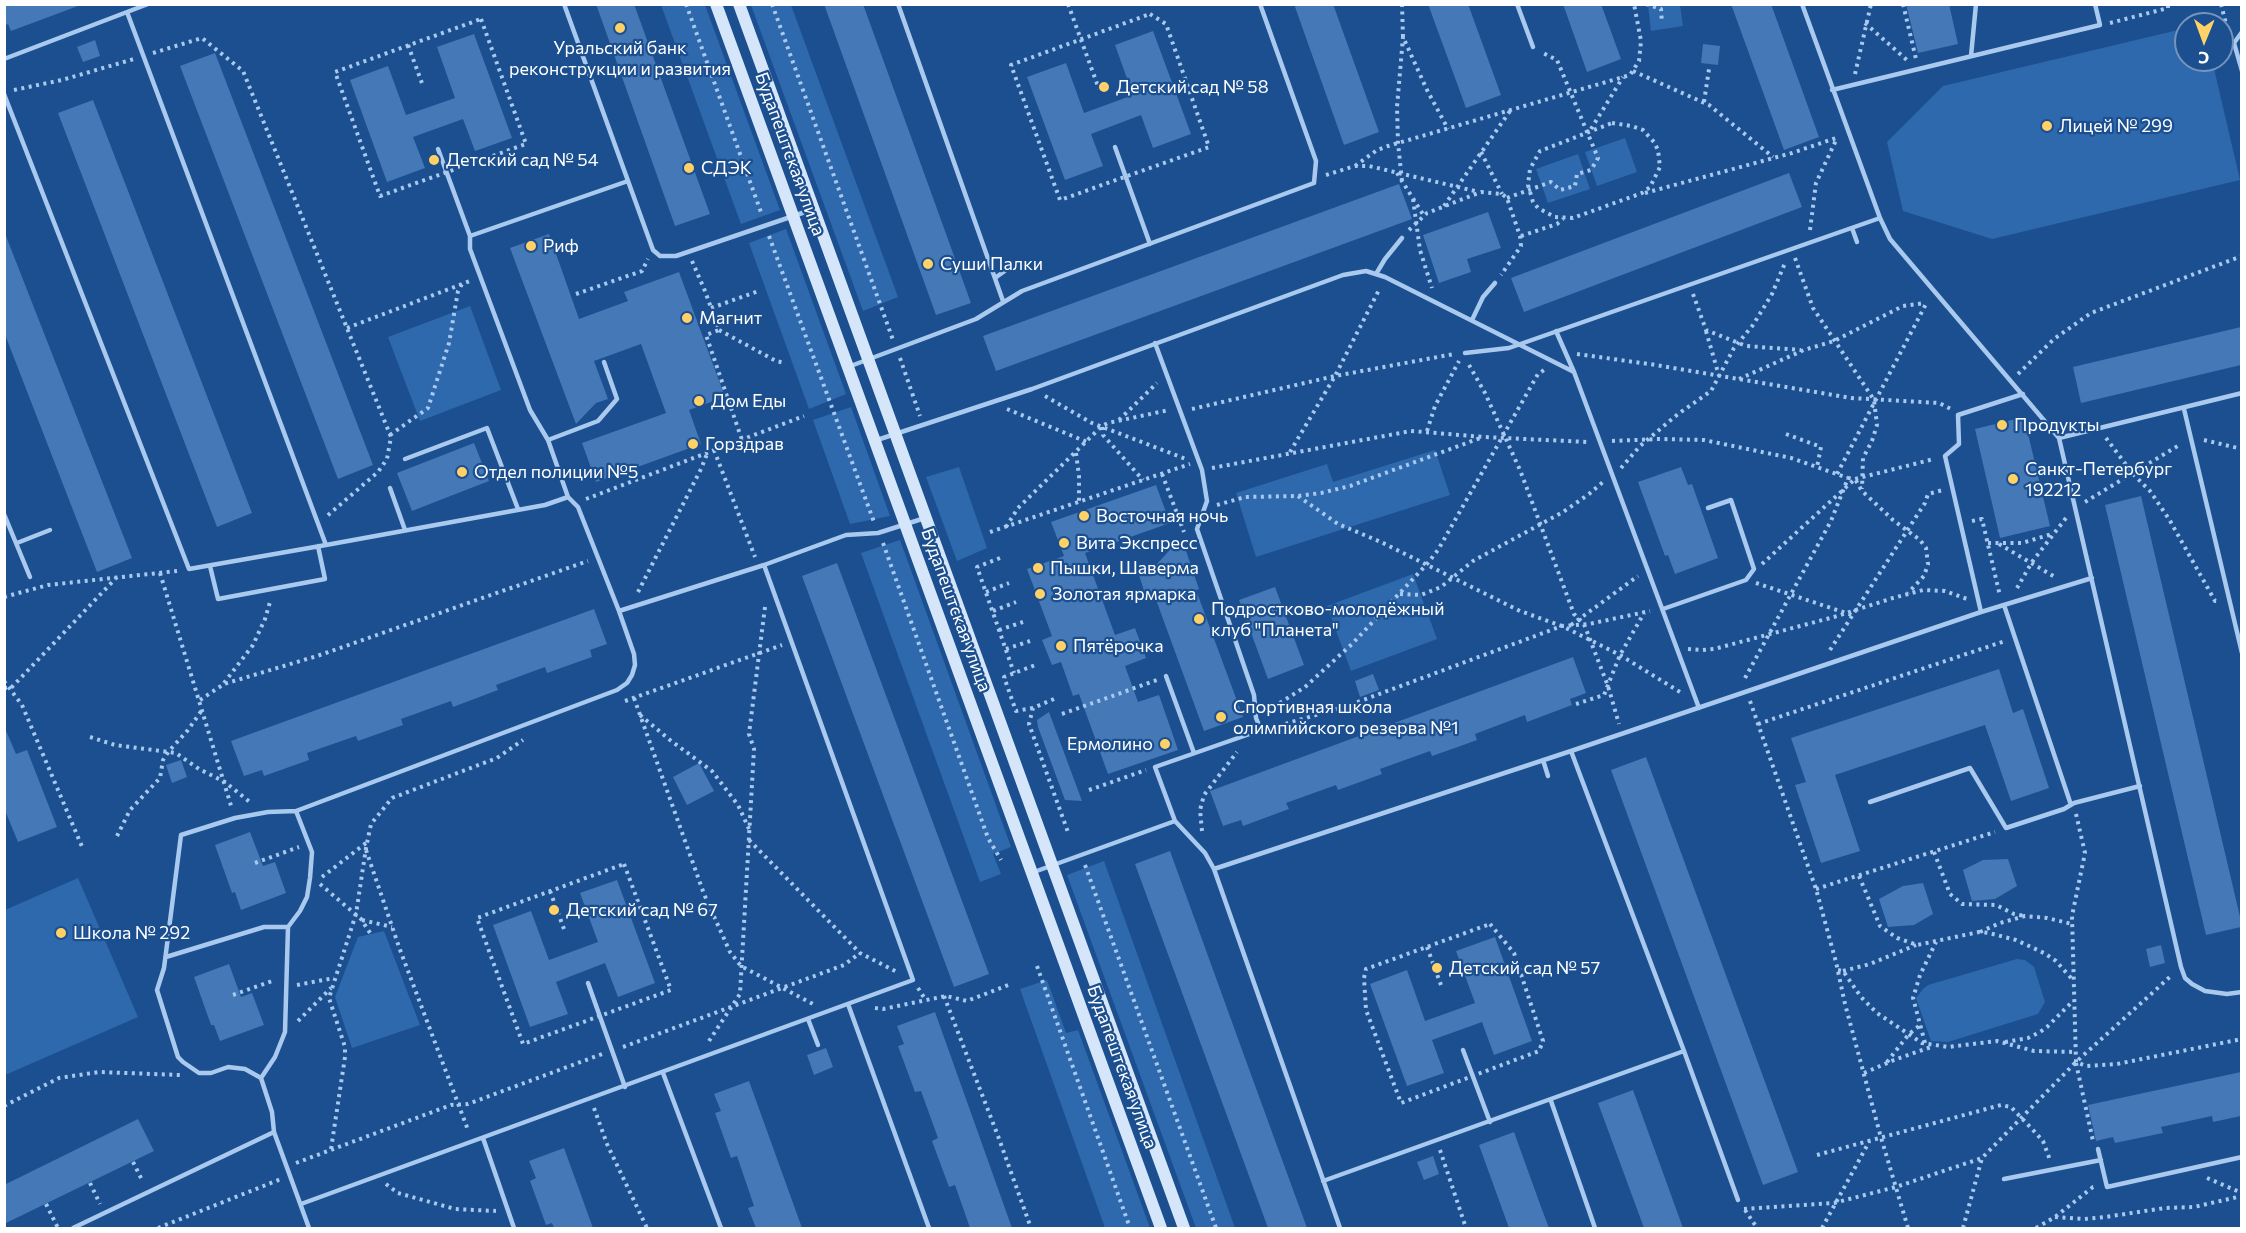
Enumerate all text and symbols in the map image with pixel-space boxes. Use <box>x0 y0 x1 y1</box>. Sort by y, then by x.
north arrow <box>2174 12 2234 72</box>
marker: Уральский банк реконструкции и развития <box>613 21 627 35</box>
place label: Уральский банк реконструкции и развития <box>509 37 731 80</box>
text: С <box>2198 49 2209 68</box>
street label: Будапештская улица <box>750 69 830 239</box>
place label: Детский сад № 58 <box>1116 76 1269 98</box>
marker: Детский сад № 58 <box>1097 80 1111 94</box>
place label: Лицей № 299 <box>2059 115 2173 137</box>
marker: Лицей № 299 <box>2040 119 2054 133</box>
place label: Детский сад № 54 <box>446 149 598 171</box>
marker: Детский сад № 54 <box>427 153 441 167</box>
place label: СДЭК <box>701 157 752 179</box>
marker: СДЭК <box>682 161 696 175</box>
place label: Риф <box>543 235 579 257</box>
marker: Риф <box>524 239 538 253</box>
place label: Суши Палки <box>940 253 1043 275</box>
marker: Суши Палки <box>921 257 935 271</box>
place label: Магнит <box>699 307 762 329</box>
marker: Магнит <box>680 311 694 325</box>
place label: Дом Еды <box>711 390 786 412</box>
marker: Дом Еды <box>692 394 706 408</box>
place label: Продукты <box>2014 414 2099 436</box>
marker: Продукты <box>1995 418 2009 432</box>
place label: Горздрав <box>705 433 784 455</box>
marker: Горздрав <box>686 437 700 451</box>
place label: Санкт-Петербург 192212 <box>2025 458 2172 500</box>
place label: Отдел полиции №5 <box>474 461 638 483</box>
marker: Отдел полиции №5 <box>455 465 469 479</box>
marker: Санкт-Петербург 192212 <box>2006 472 2020 486</box>
place label: Восточная ночь <box>1096 505 1228 527</box>
marker: Восточная ночь <box>1077 509 1091 523</box>
street label: Будапештская улица <box>916 525 996 695</box>
place label: Вита Экспресс <box>1076 532 1198 554</box>
marker: Вита Экспресс <box>1057 536 1071 550</box>
place label: Пышки, Шаверма <box>1050 557 1199 579</box>
marker: Пышки, Шаверма <box>1031 561 1045 575</box>
place label: Золотая ярмарка <box>1052 583 1196 605</box>
marker: Золотая ярмарка <box>1033 587 1047 601</box>
place label: Подростково-молодёжный клуб "Планета" <box>1211 598 1444 640</box>
marker: Подростково-молодёжный клуб "Планета" <box>1192 612 1206 626</box>
place label: Пятёрочка <box>1073 635 1164 657</box>
marker: Пятёрочка <box>1054 639 1068 653</box>
place label: Спортивная школа олимпийского резерва №1 <box>1233 696 1459 738</box>
marker: Спортивная школа олимпийского резерва №1 <box>1214 710 1228 724</box>
place label: Ермолино <box>1067 733 1153 755</box>
marker: Ермолино <box>1158 737 1172 751</box>
place label: Детский сад № 67 <box>566 899 718 921</box>
marker: Детский сад № 67 <box>547 903 561 917</box>
place label: Школа № 292 <box>73 922 190 944</box>
marker: Школа № 292 <box>54 926 68 940</box>
place label: Детский сад № 57 <box>1449 957 1600 979</box>
marker: Детский сад № 57 <box>1430 961 1444 975</box>
street label: Будапештская улица <box>1082 982 1162 1152</box>

